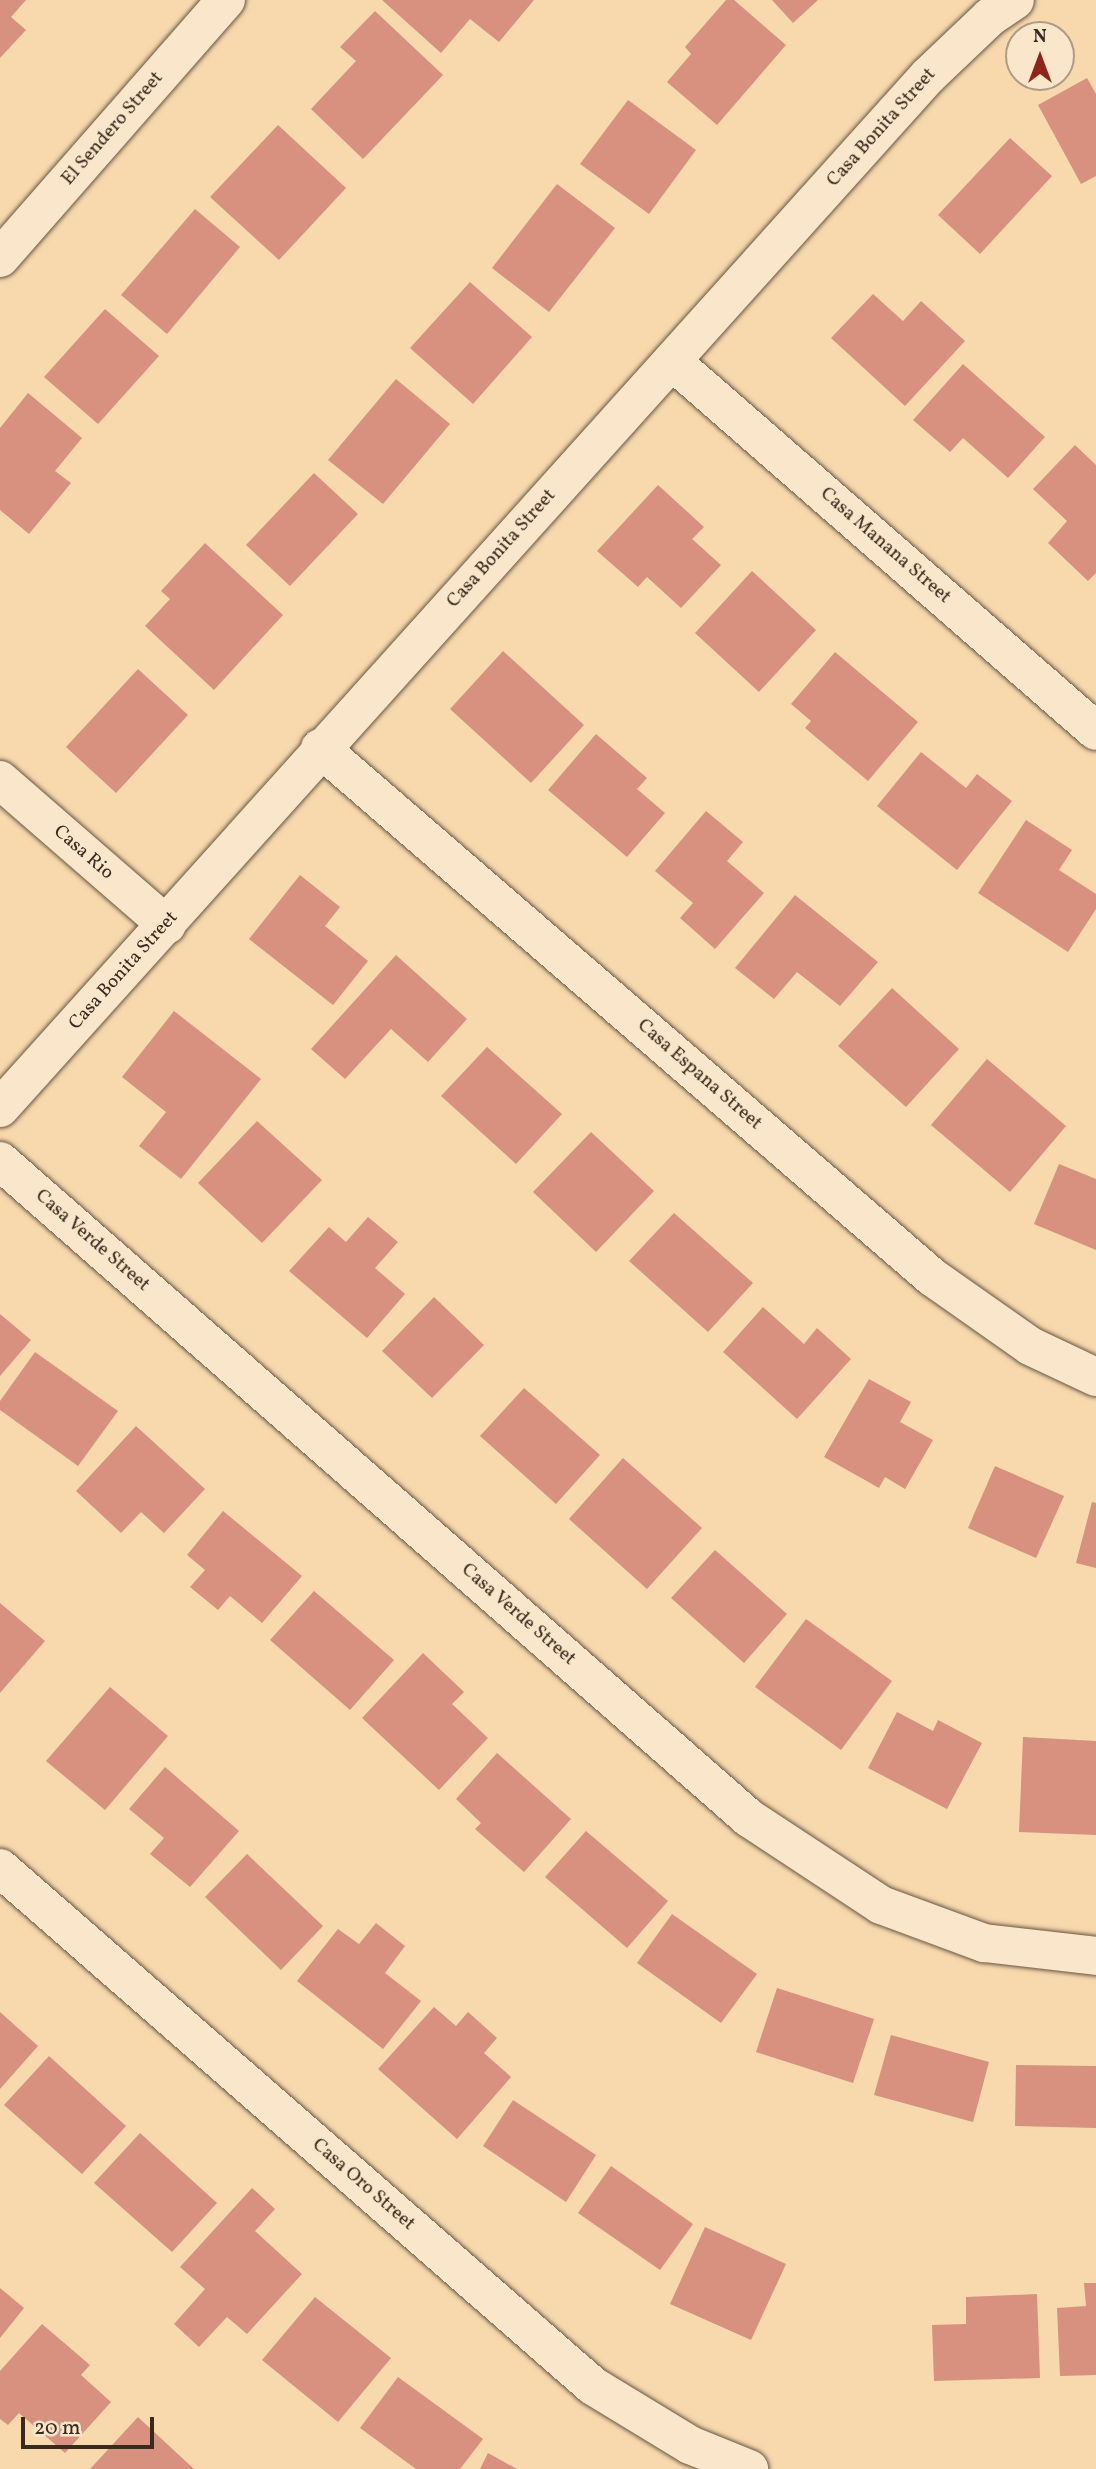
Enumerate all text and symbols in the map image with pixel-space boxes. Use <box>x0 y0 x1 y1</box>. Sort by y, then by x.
north arrow <box>1005 21 1075 91</box>
text: N <box>1033 24 1047 50</box>
street label: Casa Bonita Street <box>823 64 941 192</box>
street label: El Sendero Street <box>57 68 169 190</box>
street label: Casa Manana Street <box>815 483 955 609</box>
street label: Casa Bonita Street <box>443 485 561 613</box>
street label: Casa Rio <box>48 821 118 885</box>
street label: Casa Bonita Street <box>65 907 183 1035</box>
street label: Casa Espana Street <box>632 1015 766 1135</box>
street label: Casa Verde Street <box>30 1185 154 1297</box>
street label: Casa Verde Street <box>456 1559 580 1671</box>
street label: Casa Oro Street <box>307 2134 419 2236</box>
scale bar <box>24 2402 158 2446</box>
text: 20 m <box>34 2414 80 2443</box>

